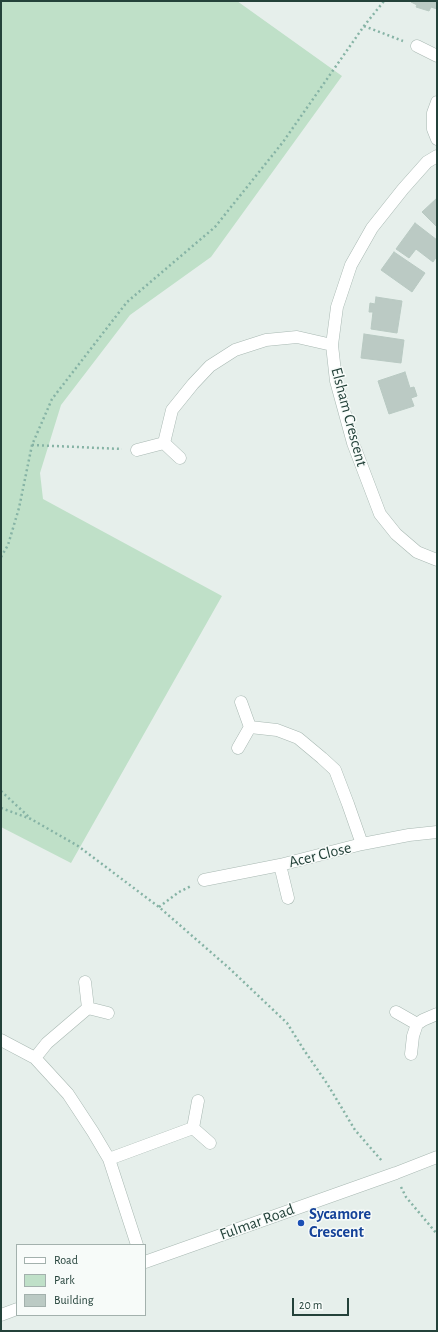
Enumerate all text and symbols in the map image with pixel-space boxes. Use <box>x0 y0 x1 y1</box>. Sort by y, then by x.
street label: Elsham Crescent <box>327 365 371 469</box>
street label: Acer Close <box>287 838 353 872</box>
street label: Fulmar Road <box>217 1200 297 1244</box>
place label: Sycamore Crescent <box>309 1204 371 1242</box>
marker: Sycamore Crescent <box>296 1218 306 1228</box>
legend <box>16 1244 146 1316</box>
text: Road <box>54 1254 78 1266</box>
text: Park <box>54 1274 75 1286</box>
scale bar <box>294 1290 351 1316</box>
text: Building <box>54 1294 94 1306</box>
text: 20 m <box>299 1299 322 1311</box>

